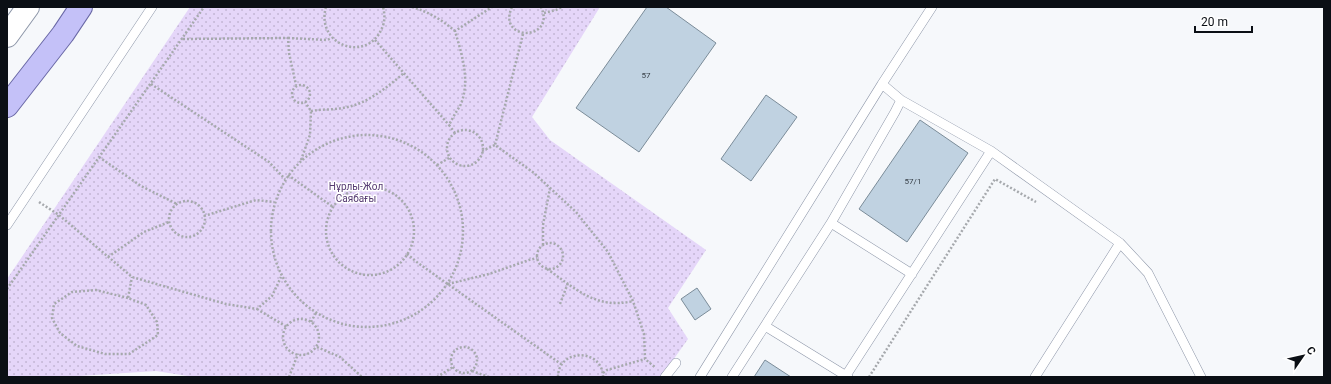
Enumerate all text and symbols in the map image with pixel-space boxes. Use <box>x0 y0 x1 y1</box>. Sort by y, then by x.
scale bar <box>1195 8 1252 34</box>
text: 20 m <box>1201 15 1228 29</box>
house number: 57 <box>642 71 651 80</box>
house number: 57/1 <box>905 177 921 186</box>
park label: Нұрлы-Жол Саябағы <box>329 181 383 204</box>
north arrow <box>1283 336 1323 376</box>
text: С <box>1303 344 1318 357</box>

